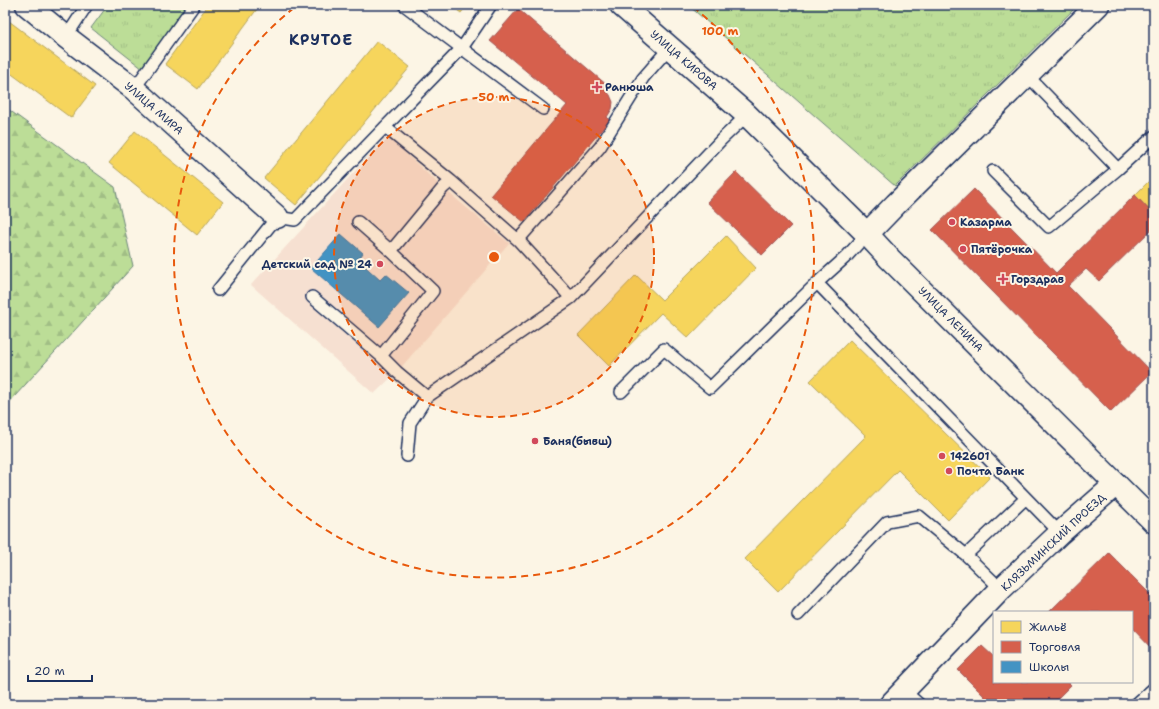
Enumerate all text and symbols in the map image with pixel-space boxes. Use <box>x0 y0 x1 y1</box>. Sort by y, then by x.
text: 100 m <box>702 23 739 39</box>
street label: УЛИЦА КИРОВА <box>647 27 720 94</box>
district label: КРУТОЕ <box>289 30 353 50</box>
street label: УЛИЦА МИРА <box>121 79 186 138</box>
place label: Ранюша <box>605 80 654 95</box>
marker: Ранюша <box>592 82 602 92</box>
text: 50 m <box>479 89 510 105</box>
place label: Казарма <box>960 215 1012 230</box>
marker: Казарма <box>947 217 957 227</box>
place label: Пятёрочка <box>971 242 1033 257</box>
marker: Пятёрочка <box>958 244 968 254</box>
centre of rings <box>487 250 501 264</box>
place label: Детский сад № 24 <box>262 257 372 272</box>
marker: Детский сад № 24 <box>375 259 385 269</box>
place label: Горздрав <box>1011 272 1064 287</box>
marker: Горздрав <box>998 274 1008 284</box>
street label: УЛИЦА ЛЕНИНА <box>915 283 987 355</box>
place label: Баня(бывш) <box>543 434 612 449</box>
marker: Баня(бывш) <box>530 436 540 446</box>
place label: 142601 <box>950 449 989 464</box>
marker: 142601 <box>937 451 947 461</box>
place label: Почта Банк <box>957 464 1024 479</box>
marker: Почта Банк <box>944 466 954 476</box>
street label: КЛЯЗЬМИНСКИЙ ПРОЕЗД <box>997 489 1109 595</box>
legend <box>993 611 1133 683</box>
text: Жильё <box>1029 619 1067 635</box>
text: Торговля <box>1029 639 1081 655</box>
scale bar <box>28 657 92 683</box>
text: Школы <box>1029 659 1069 675</box>
text: 20 m <box>34 663 65 679</box>

